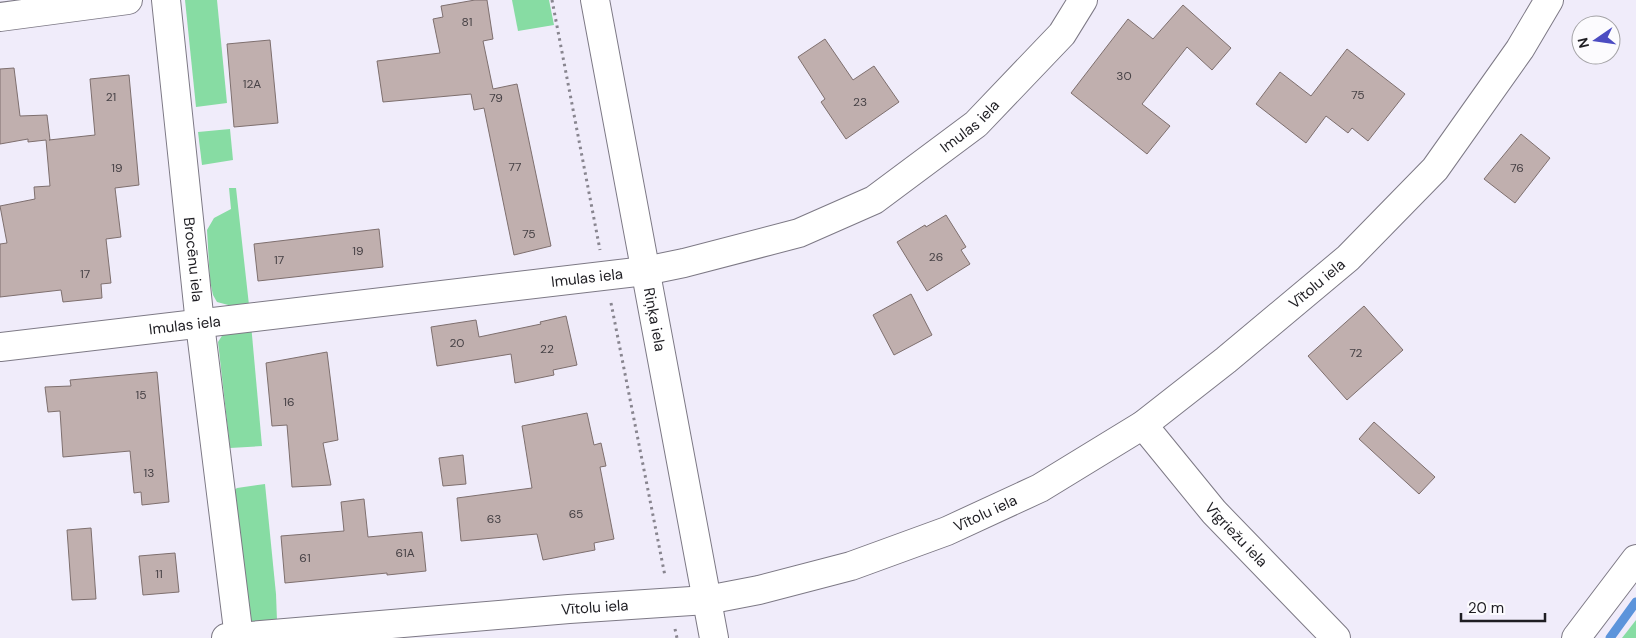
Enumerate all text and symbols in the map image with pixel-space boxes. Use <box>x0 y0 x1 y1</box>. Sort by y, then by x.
house number: 81 <box>462 14 472 30</box>
north arrow <box>1571 15 1621 65</box>
text: N <box>1573 36 1593 50</box>
house number: 30 <box>1116 68 1132 84</box>
house number: 12A <box>243 76 261 92</box>
house number: 75 <box>1351 87 1365 103</box>
house number: 21 <box>106 89 116 105</box>
house number: 79 <box>489 90 503 106</box>
house number: 23 <box>853 94 867 110</box>
street label: Imulas iela <box>936 96 1004 157</box>
house number: 77 <box>509 159 521 175</box>
house number: 19 <box>111 160 123 176</box>
house number: 76 <box>1510 160 1524 176</box>
street label: Brocēnu iela <box>179 216 208 303</box>
house number: 75 <box>522 226 536 242</box>
house number: 19 <box>352 243 364 259</box>
house number: 26 <box>929 249 943 265</box>
house number: 17 <box>274 252 284 268</box>
street label: Vītolu iela <box>1285 255 1349 313</box>
street label: Imulas iela <box>550 264 624 292</box>
house number: 17 <box>80 266 90 282</box>
street label: Riņķa iela <box>639 286 670 353</box>
street label: Imulas iela <box>148 311 222 339</box>
house number: 20 <box>449 335 465 351</box>
house number: 22 <box>540 341 554 357</box>
house number: 72 <box>1349 345 1363 361</box>
house number: 15 <box>135 387 147 403</box>
house number: 16 <box>283 394 295 410</box>
house number: 13 <box>144 465 154 481</box>
street label: Vītolu iela <box>950 490 1020 537</box>
street label: Vīgriežu iela <box>1200 498 1272 571</box>
house number: 65 <box>569 506 583 522</box>
house number: 63 <box>487 511 501 527</box>
house number: 61A <box>395 545 415 561</box>
house number: 61 <box>299 550 311 566</box>
house number: 11 <box>155 566 163 582</box>
scale bar <box>1461 590 1545 622</box>
street label: Vītolu iela <box>560 595 629 620</box>
text: 20 m <box>1468 598 1504 618</box>

